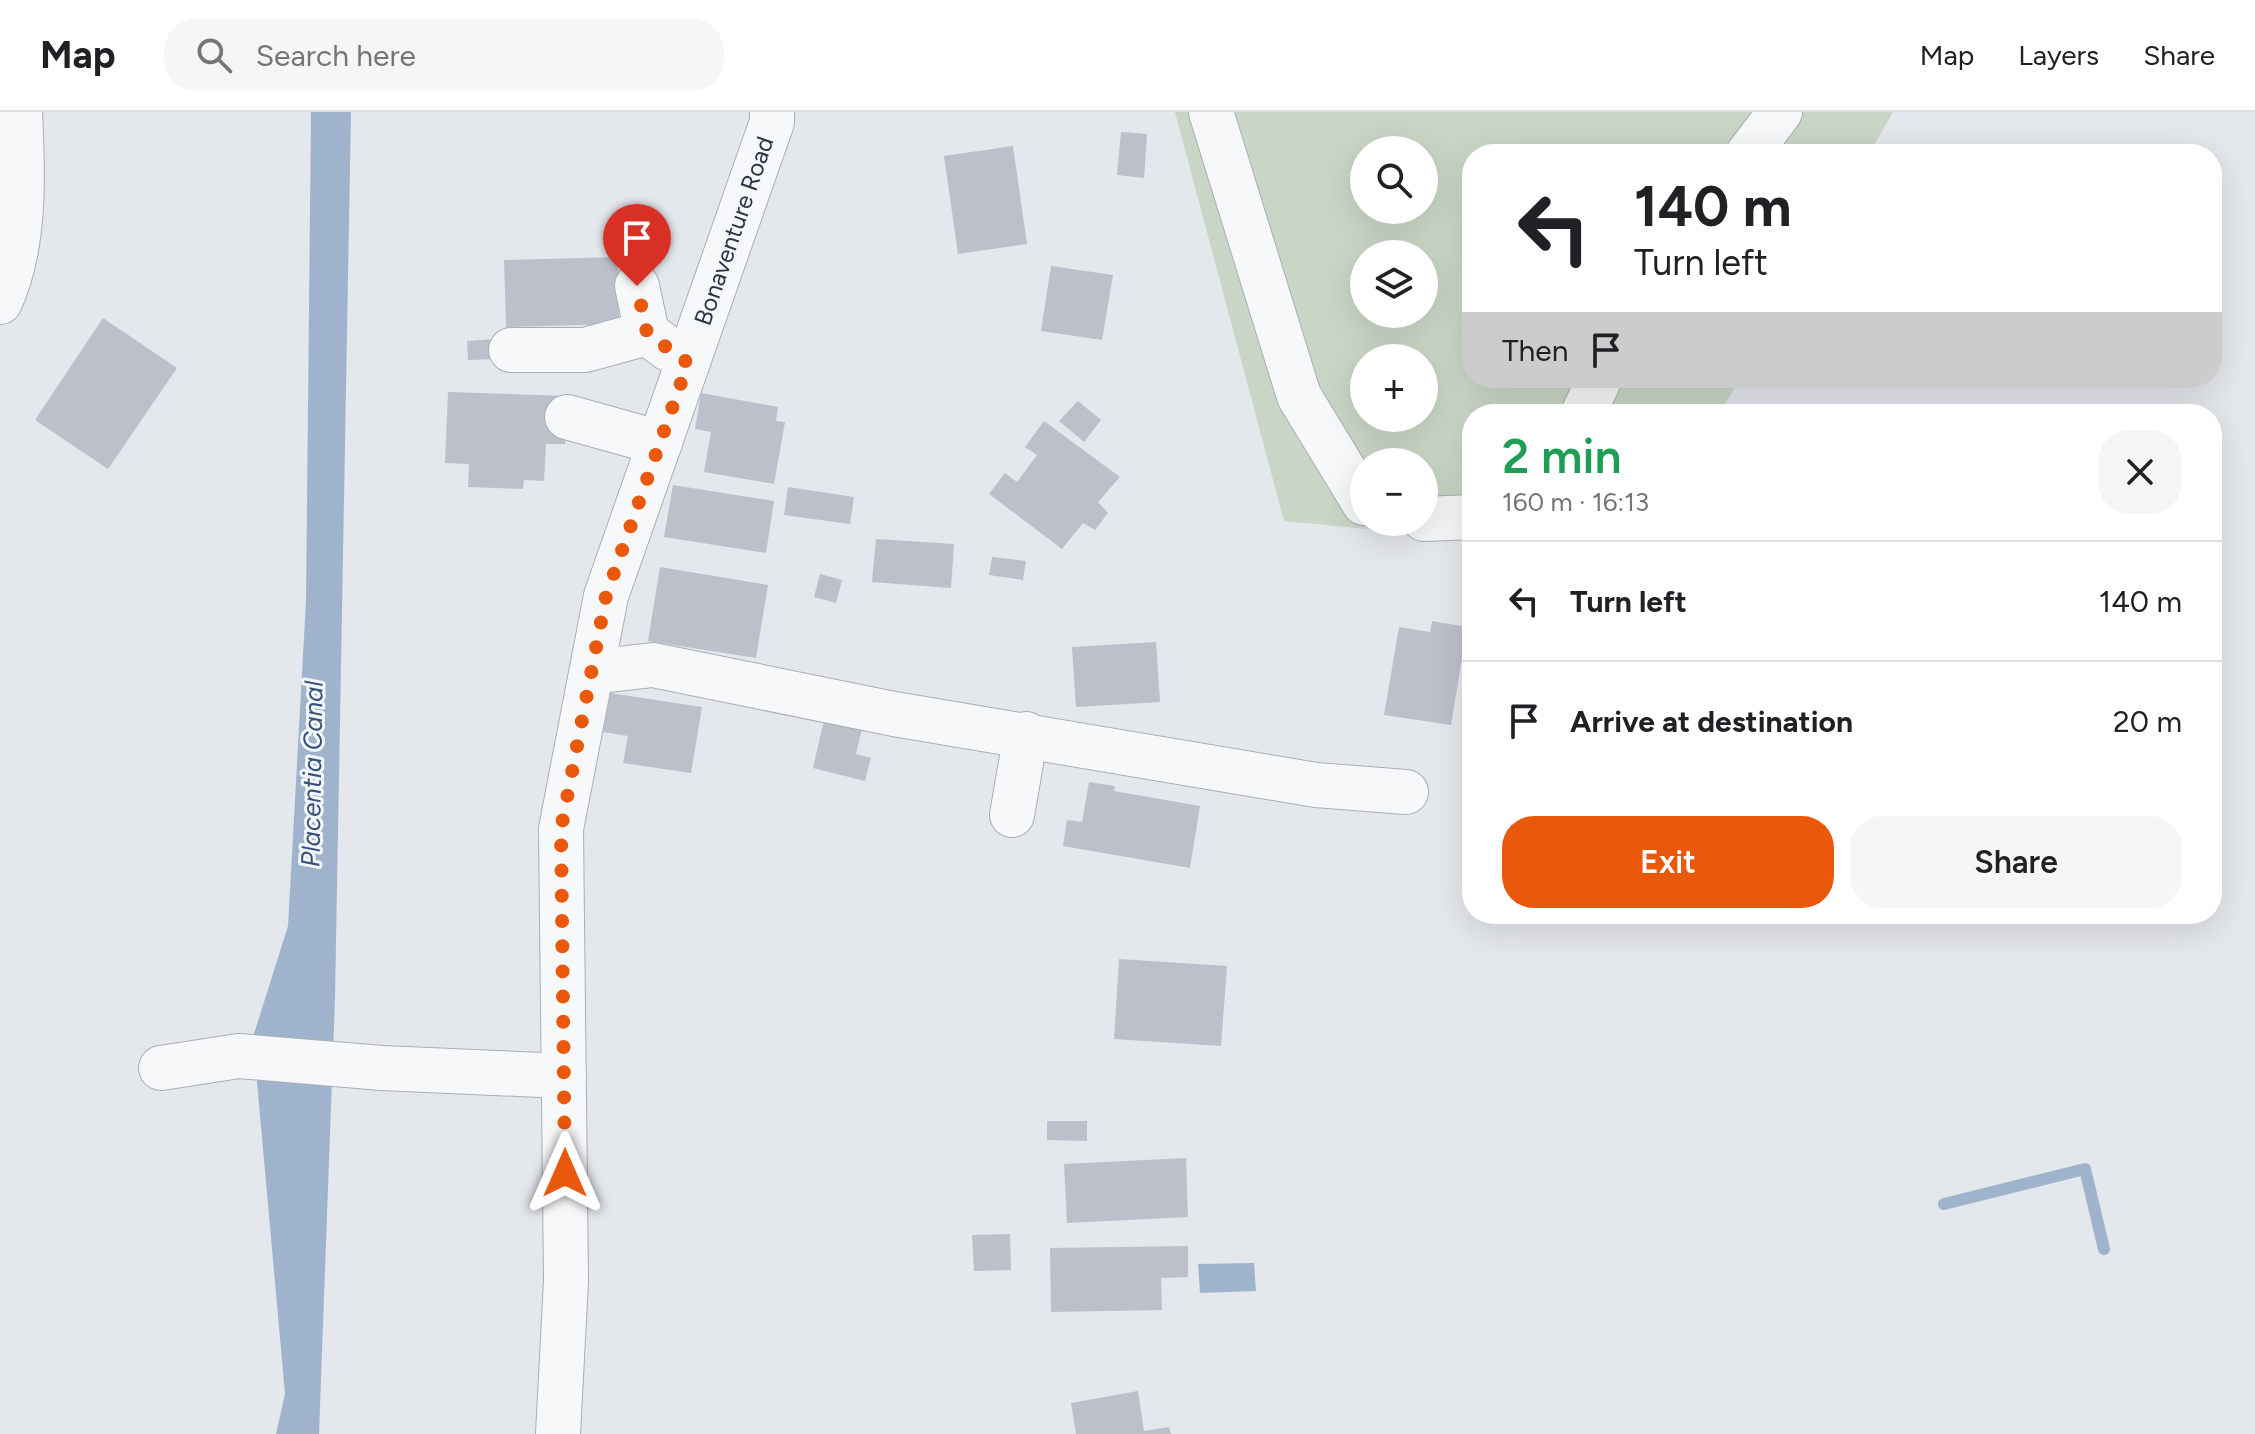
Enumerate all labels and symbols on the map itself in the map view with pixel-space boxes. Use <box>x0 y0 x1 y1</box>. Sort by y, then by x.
street label: Bonaventure Road <box>688 133 779 329</box>
pin <box>603 204 671 286</box>
water label: Placentia Canal <box>294 680 330 867</box>
position arrow <box>523 1131 607 1215</box>

